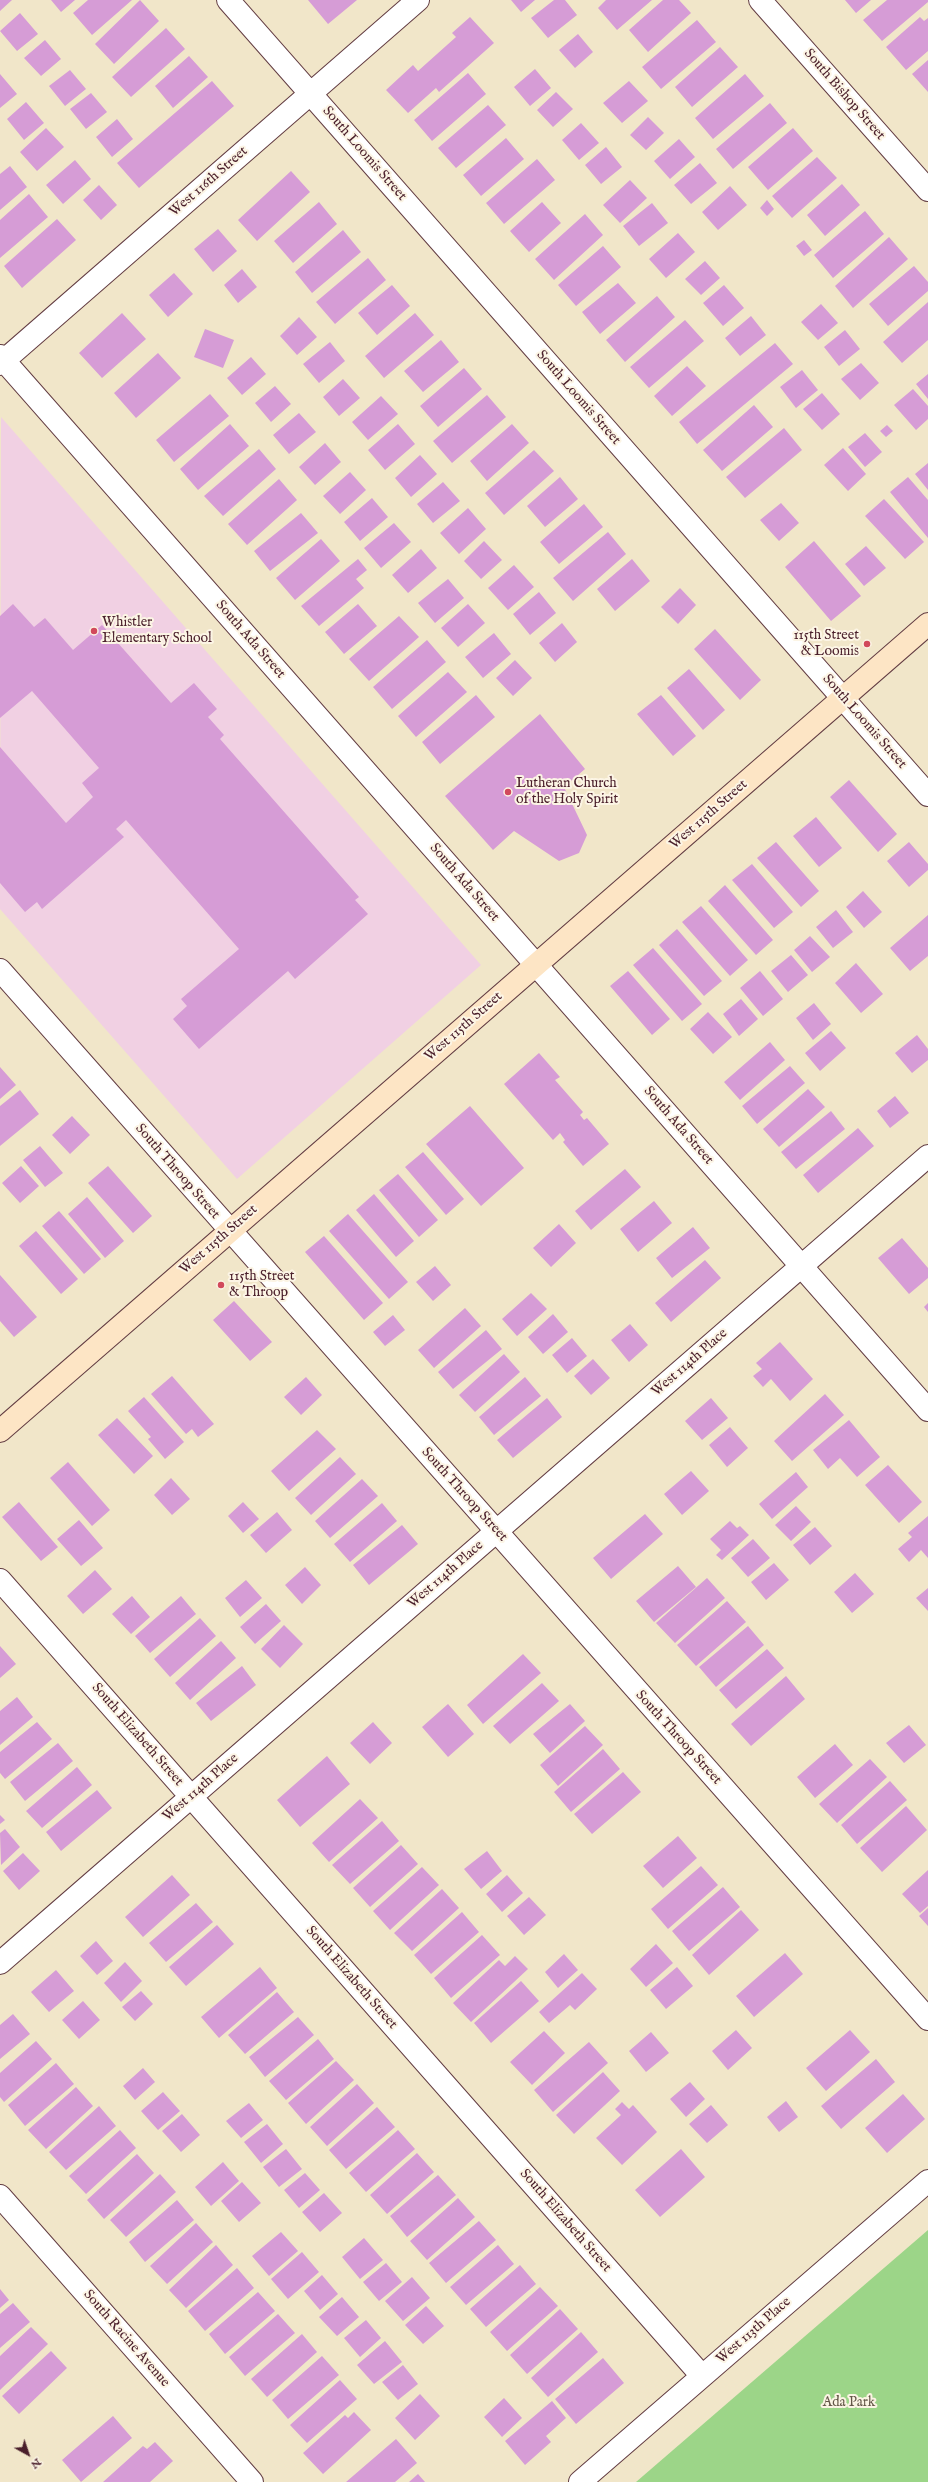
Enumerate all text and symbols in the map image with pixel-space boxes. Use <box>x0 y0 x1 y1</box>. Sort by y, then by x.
street label: South Bishop Street <box>800 46 888 144</box>
street label: South Loomis Street <box>318 103 410 205</box>
street label: West 116th Street <box>166 143 252 221</box>
street label: South Loomis Street <box>532 347 624 449</box>
street label: South Ada Street <box>211 597 289 683</box>
place label: Whistler Elementary School <box>102 615 212 648</box>
marker: Whistler Elementary School <box>89 626 99 636</box>
place label: 115th Street & Loomis <box>793 628 859 660</box>
marker: 115th Street & Loomis <box>862 639 872 649</box>
street label: South Loomis Street <box>818 671 910 773</box>
place label: Lutheran Church of the Holy Spirit <box>516 776 618 808</box>
street label: West 115th Street <box>667 777 751 853</box>
marker: Lutheran Church of the Holy Spirit <box>503 787 513 797</box>
street label: South Ada Street <box>425 840 503 926</box>
street label: West 115th Street <box>422 989 506 1065</box>
street label: South Ada Street <box>639 1083 717 1169</box>
street label: South Throop Street <box>131 1121 223 1223</box>
street label: West 115th Street <box>177 1202 261 1278</box>
place label: 115th Street & Throop <box>229 1269 295 1302</box>
marker: 115th Street & Throop <box>216 1280 226 1290</box>
street label: West 114th Place <box>649 1326 731 1400</box>
street label: South Throop Street <box>417 1445 511 1545</box>
street label: West 114th Place <box>405 1538 487 1612</box>
street label: South Elizabeth Street <box>88 1680 186 1790</box>
street label: South Throop Street <box>631 1688 725 1788</box>
street label: West 114th Place <box>160 1751 242 1825</box>
street label: South Elizabeth Street <box>302 1923 400 2033</box>
street label: South Elizabeth Street <box>516 2166 614 2276</box>
street label: South Racine Avenue <box>79 2287 173 2391</box>
street label: West 113th Place <box>713 2294 795 2368</box>
park label: Ada Park <box>823 2395 875 2411</box>
north arrow <box>8 2434 48 2474</box>
text: N <box>28 2455 44 2472</box>

